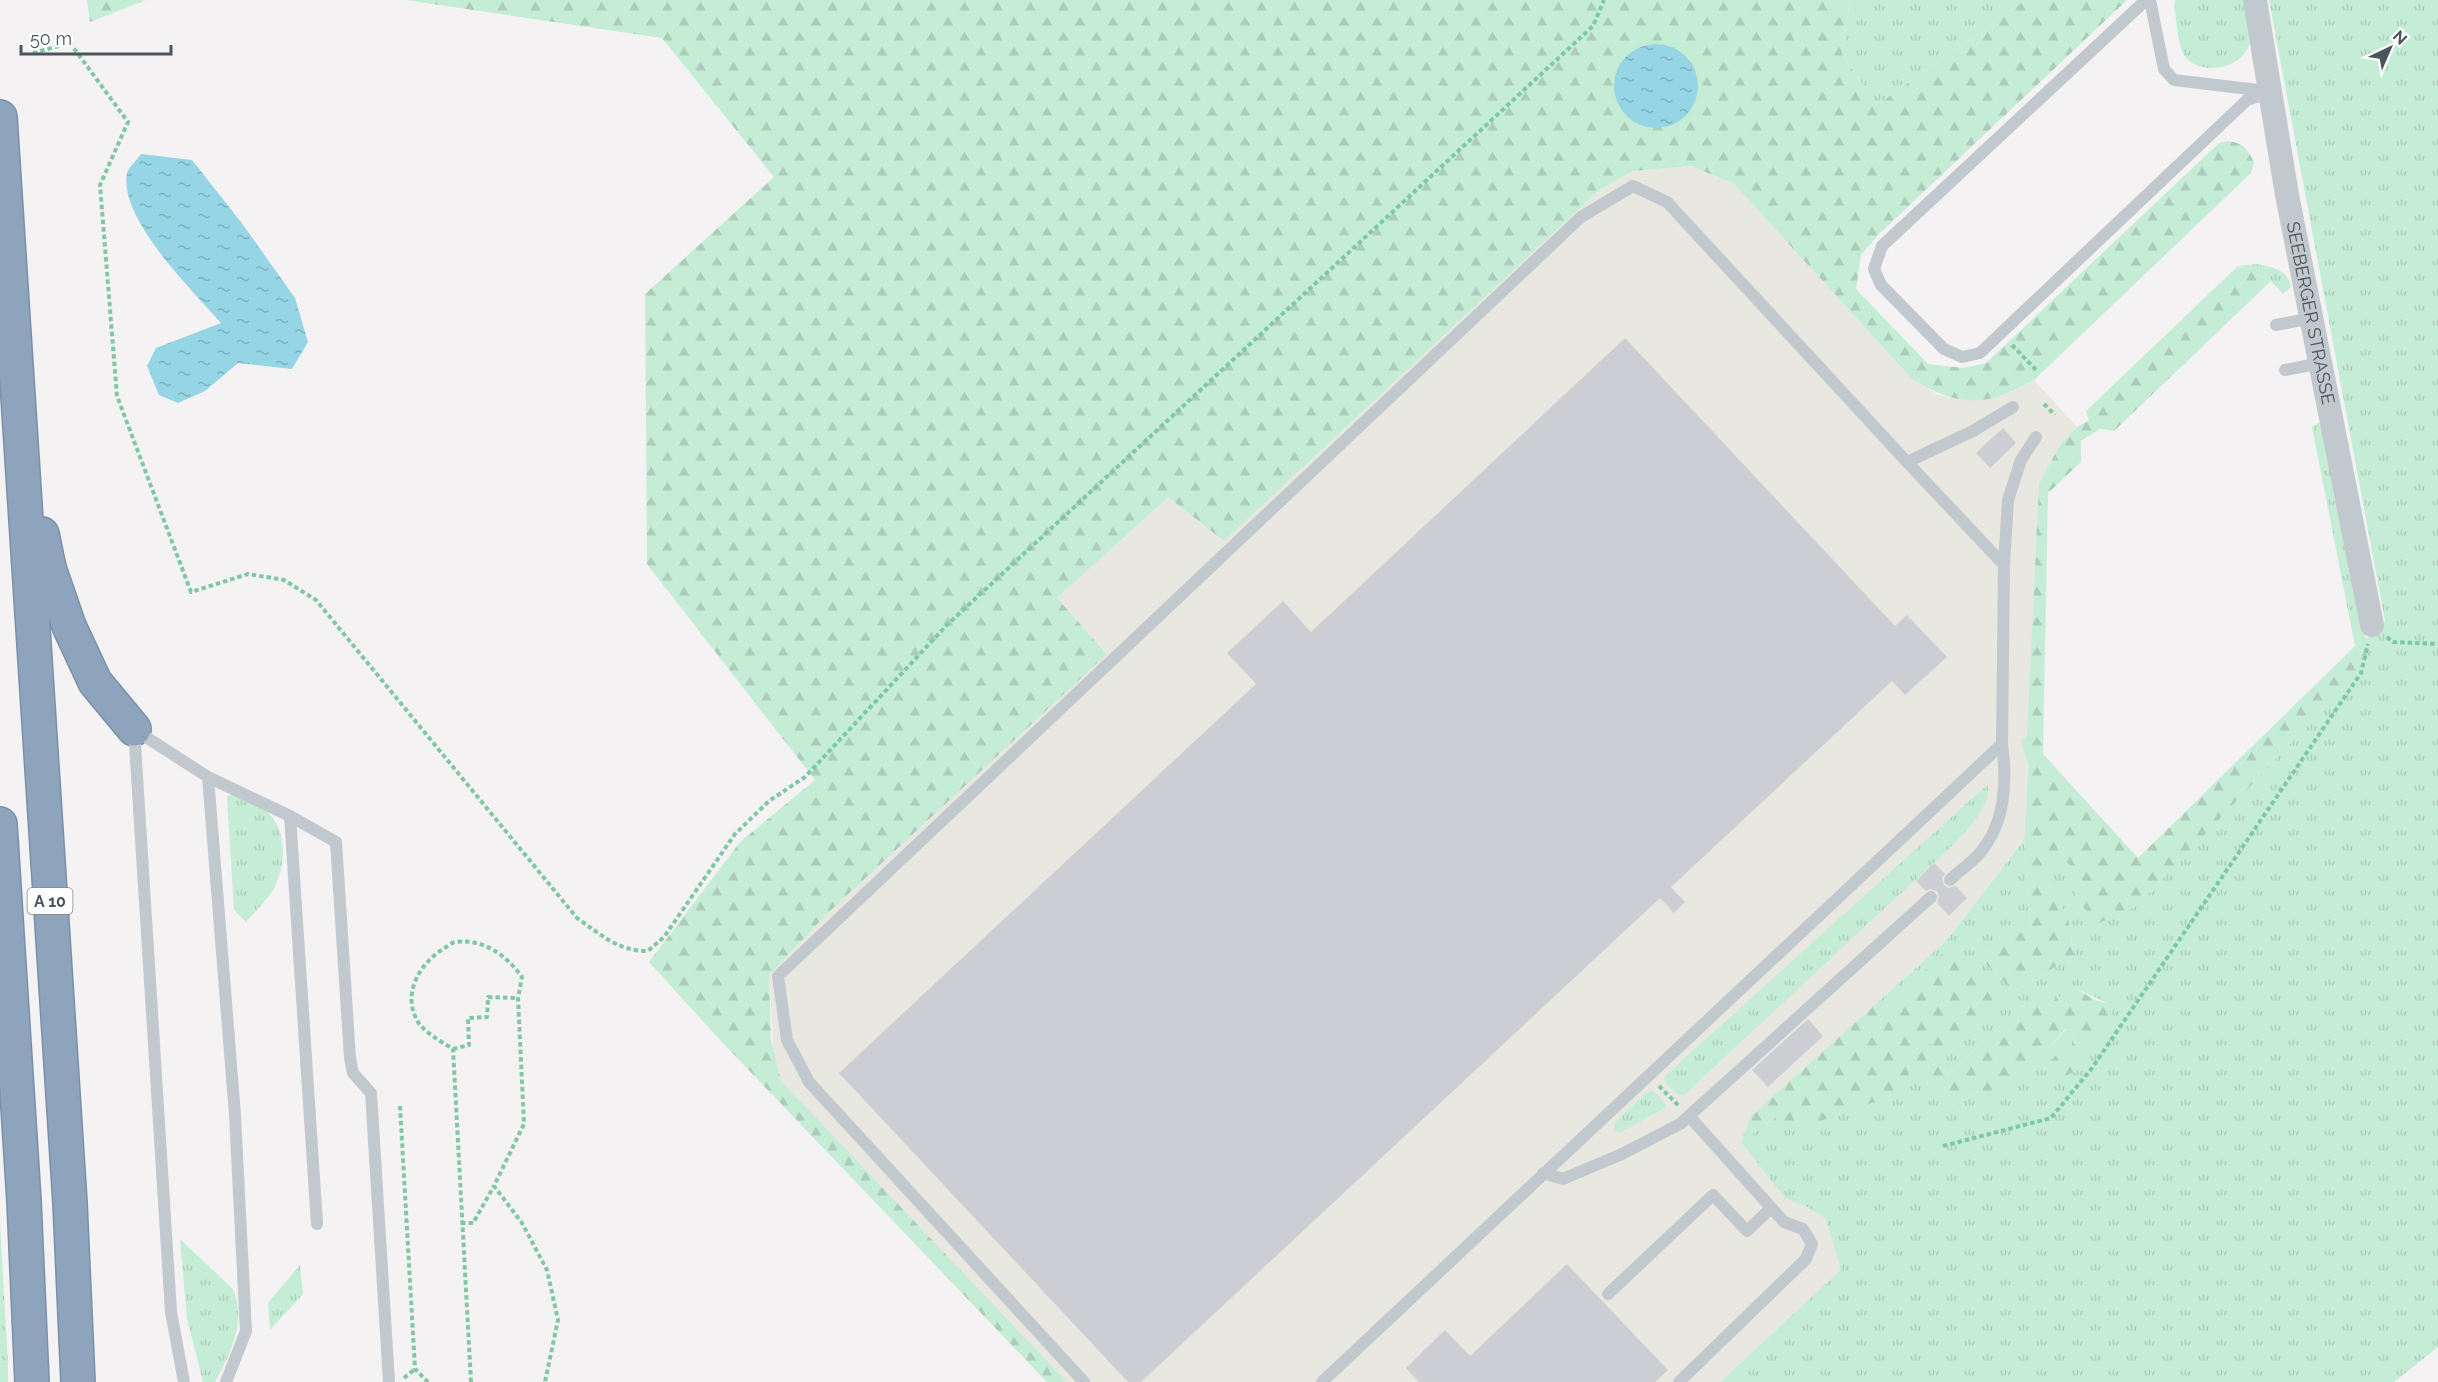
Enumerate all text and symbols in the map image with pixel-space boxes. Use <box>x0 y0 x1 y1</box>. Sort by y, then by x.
scale bar <box>21 18 171 56</box>
north arrow <box>2360 18 2420 78</box>
text: N <box>2389 26 2411 49</box>
text: 50 m <box>30 28 72 49</box>
street label: SEEBERGER STRASSE <box>2282 220 2339 406</box>
road number: A 10 <box>28 888 72 914</box>

